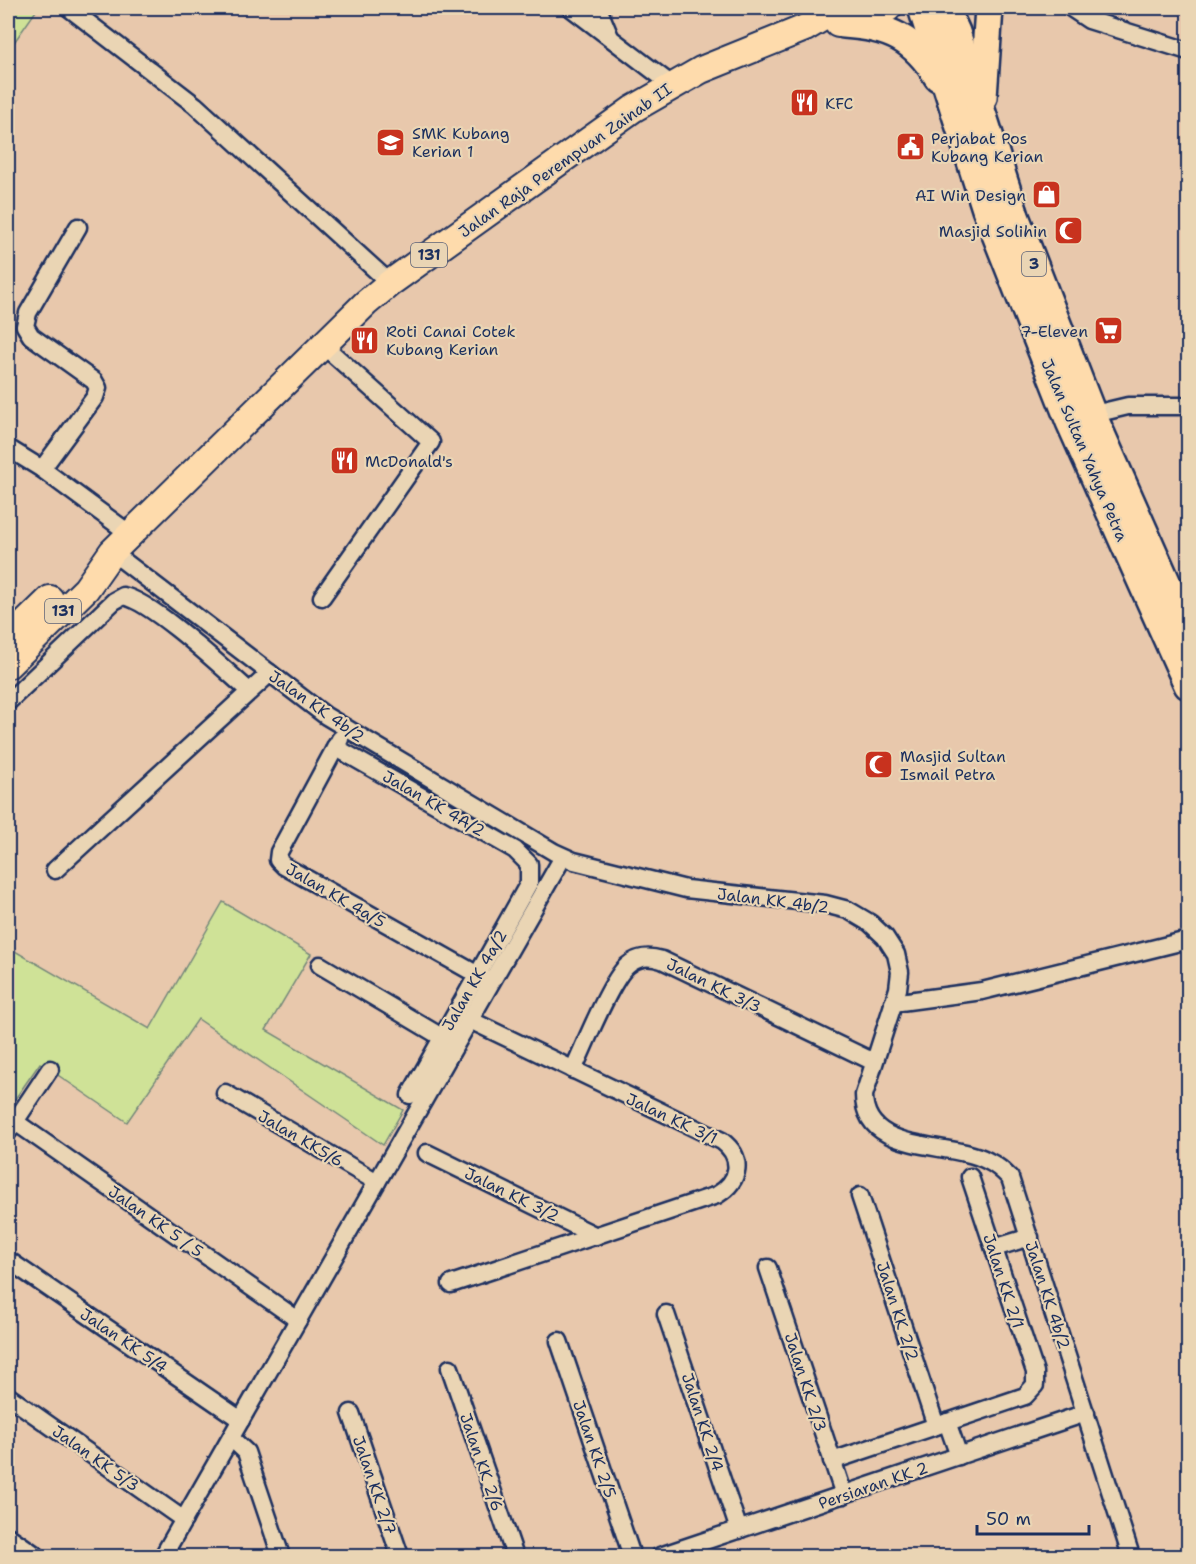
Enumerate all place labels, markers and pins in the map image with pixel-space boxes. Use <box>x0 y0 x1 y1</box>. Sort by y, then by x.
restaurant icon: KFC <box>788 87 820 119</box>
place label: KFC <box>825 93 854 114</box>
place label: SMK Kubang Kerian 1 <box>412 123 510 162</box>
school or university icon: SMK Kubang Kerian 1 <box>375 126 407 158</box>
place label: Perjabat Pos Kubang Kerian <box>931 128 1044 167</box>
public building icon: Perjabat Pos Kubang Kerian <box>894 131 926 163</box>
shop icon: AI Win Design <box>1031 179 1063 211</box>
place label: AI Win Design <box>915 185 1026 206</box>
mosque icon: Masjid Solihin <box>1052 215 1084 247</box>
place label: Masjid Solihin <box>939 221 1047 242</box>
supermarket icon: 7-Eleven <box>1093 315 1125 347</box>
place label: Roti Canai Cotek Kubang Kerian <box>386 321 516 360</box>
place label: 7-Eleven <box>1021 321 1088 342</box>
restaurant icon: Roti Canai Cotek Kubang Kerian <box>349 324 381 356</box>
restaurant icon: McDonald's <box>328 445 360 477</box>
place label: McDonald's <box>365 451 453 472</box>
place label: Masjid Sultan Ismail Petra <box>900 746 1006 785</box>
mosque icon: Masjid Sultan Ismail Petra <box>863 749 895 781</box>

